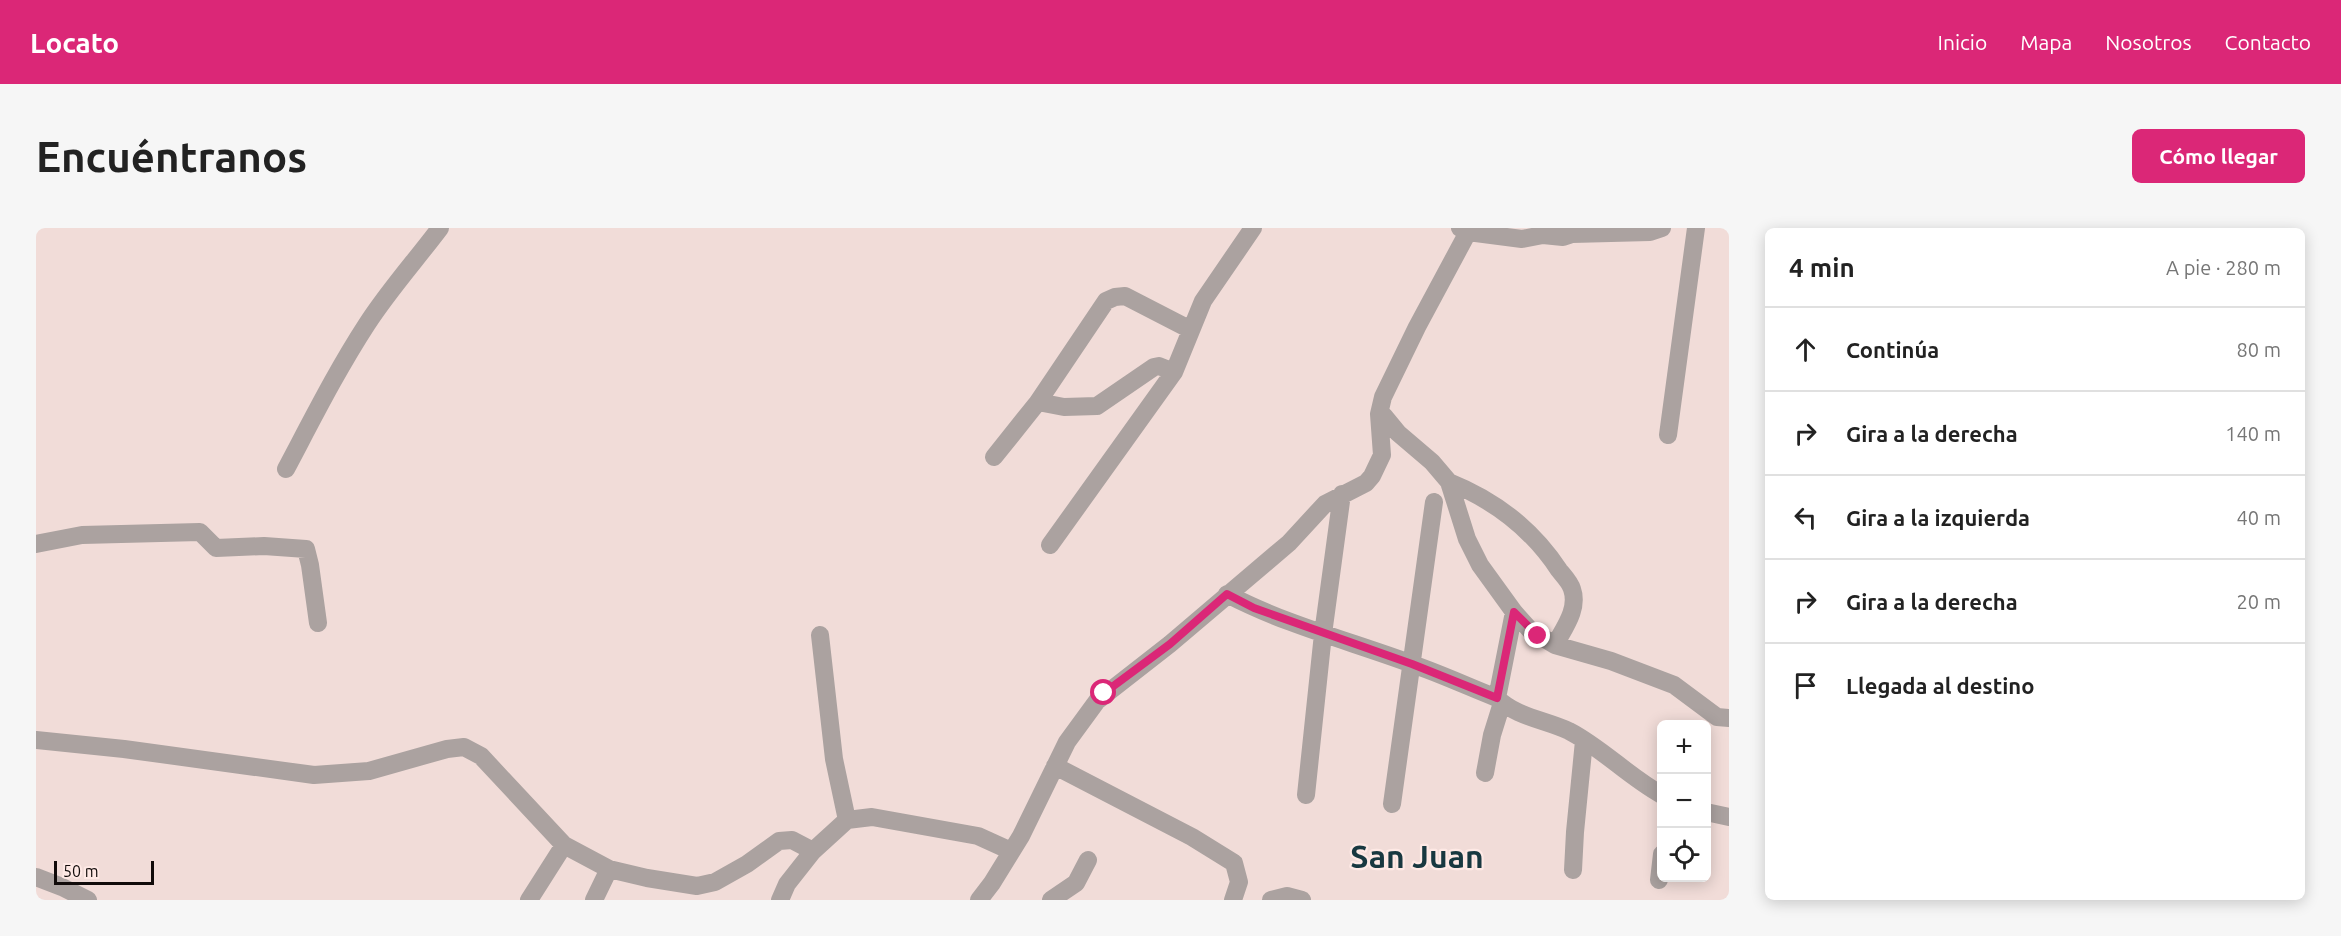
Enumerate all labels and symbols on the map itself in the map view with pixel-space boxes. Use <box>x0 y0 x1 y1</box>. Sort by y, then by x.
route end <box>1524 622 1550 648</box>
route start <box>1090 679 1116 705</box>
district label: San Juan <box>1350 838 1484 874</box>
scale bar <box>54 858 154 886</box>

